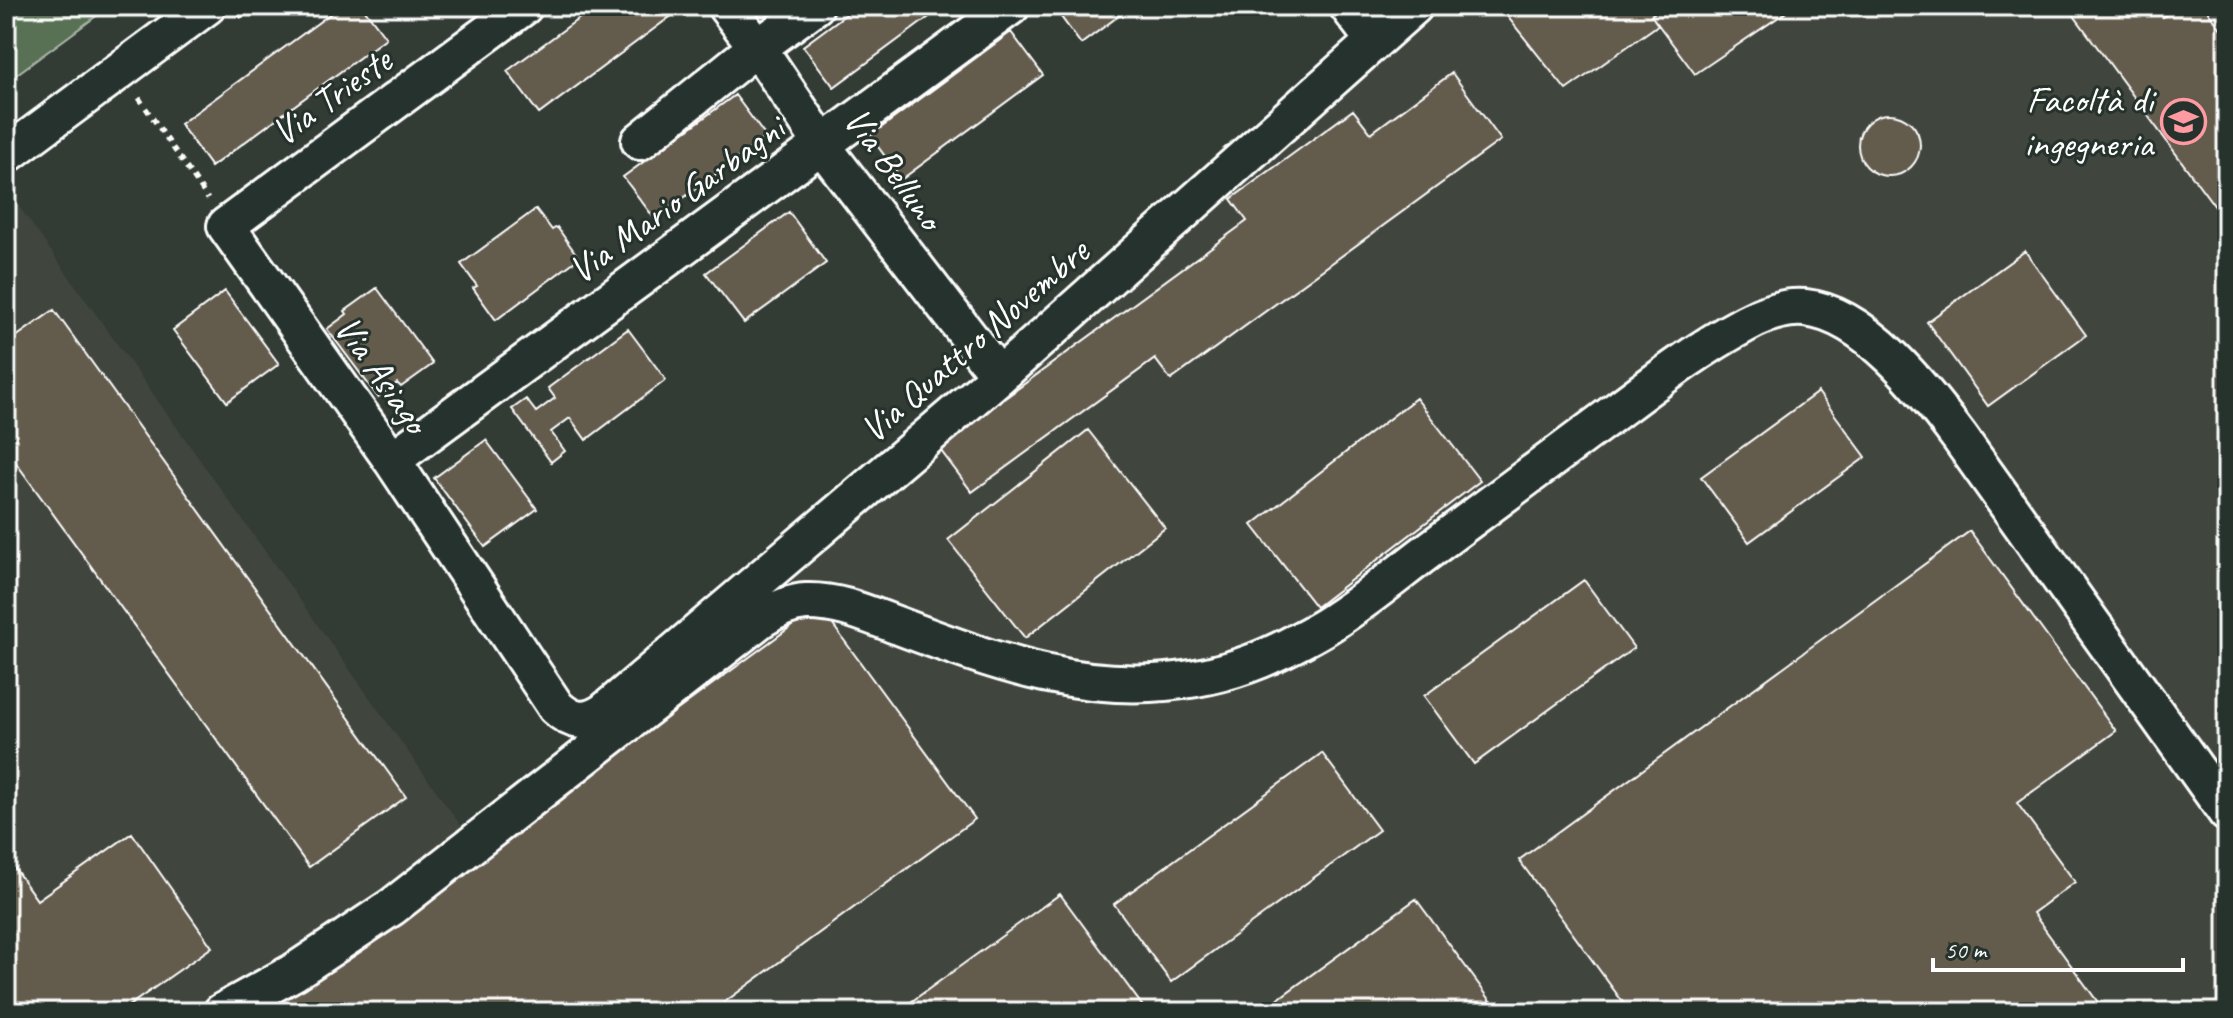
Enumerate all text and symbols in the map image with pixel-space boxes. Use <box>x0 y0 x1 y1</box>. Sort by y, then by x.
street label: Via Trieste <box>262 36 403 156</box>
place label: Facoltà di ingegneria <box>2024 76 2157 167</box>
school or university icon: Facoltà di ingegneria <box>2160 97 2208 145</box>
street label: Via Belluno <box>834 98 956 241</box>
street label: Via Mario Garbagni <box>559 103 797 294</box>
street label: Via Quattro Novembre <box>850 226 1100 453</box>
street label: Via Asiago <box>324 307 441 445</box>
scale bar <box>1933 922 2183 972</box>
text: 50 m <box>1945 935 1988 965</box>

